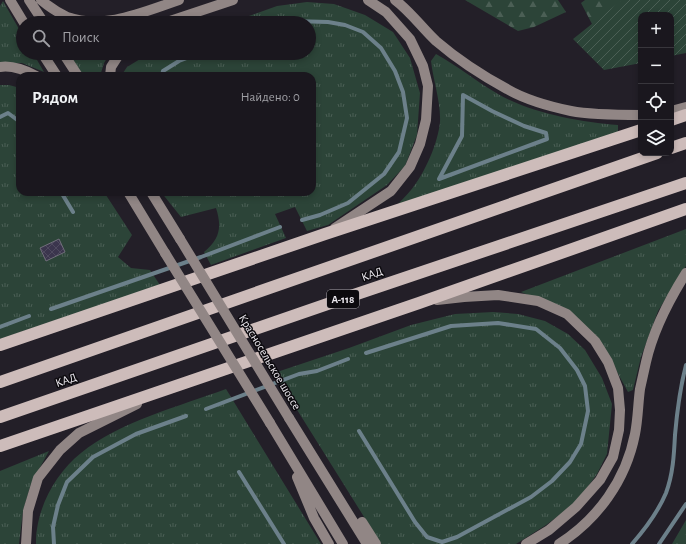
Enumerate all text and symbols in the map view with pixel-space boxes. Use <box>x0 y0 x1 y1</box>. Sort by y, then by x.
map controls <box>638 12 674 156</box>
button: + <box>638 12 674 48</box>
search box <box>16 16 316 60</box>
icon: search <box>30 27 52 49</box>
text: Поиск <box>62 30 100 45</box>
button: − <box>638 48 674 84</box>
button: locate <box>638 84 674 120</box>
text: Рядом <box>32 89 78 106</box>
text: Найдено: 0 <box>241 91 300 104</box>
button: layers <box>638 120 674 156</box>
street label: КАД <box>360 265 384 283</box>
road number: А-118 <box>327 290 359 308</box>
street label: Красносельское шоссе <box>237 312 303 412</box>
street label: КАД <box>54 371 78 389</box>

